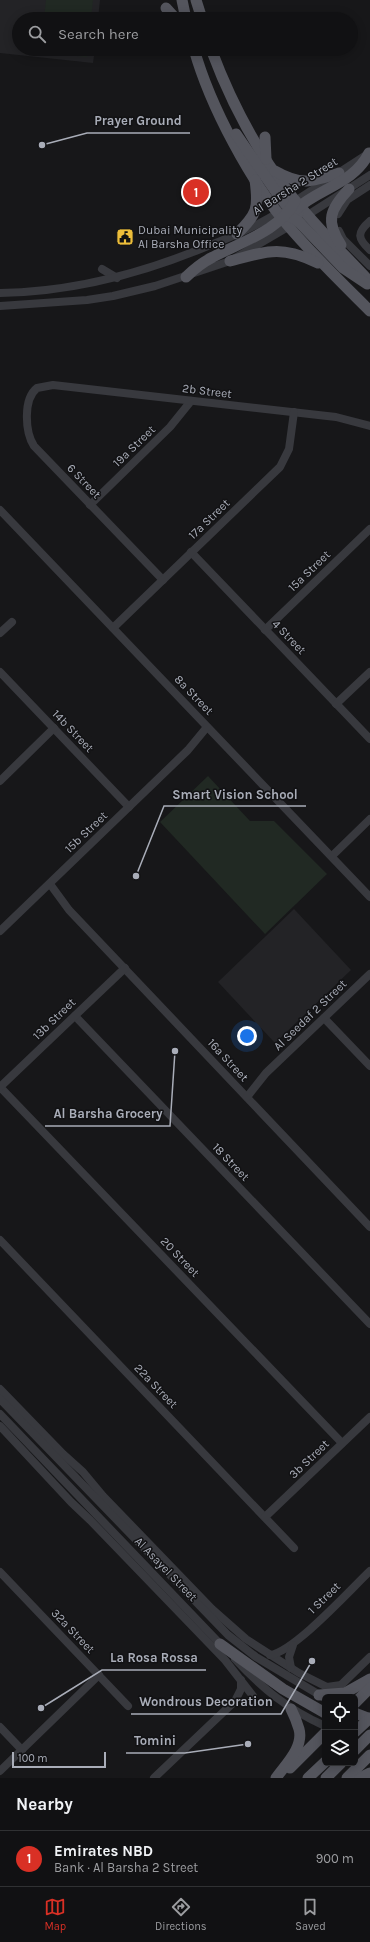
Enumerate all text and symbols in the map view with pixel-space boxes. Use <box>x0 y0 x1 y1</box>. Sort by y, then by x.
search box <box>12 12 358 56</box>
icon: search <box>26 23 48 45</box>
text: Search here <box>58 25 139 43</box>
callout: Prayer Ground <box>87 108 190 133</box>
text: Prayer Ground <box>94 113 182 128</box>
street label: Al Barsha 2 Street <box>250 154 340 218</box>
pin: 1 <box>183 177 209 207</box>
place label: Dubai Municipality Al Barsha Office <box>138 223 242 251</box>
public building icon: Dubai Municipality Al Barsha Office <box>115 227 135 247</box>
street label: 2b Street <box>181 381 233 401</box>
street label: 19a Street <box>110 422 158 470</box>
street label: 6 Street <box>64 461 104 502</box>
street label: 17a Street <box>185 496 233 542</box>
street label: 15a Street <box>285 547 333 594</box>
street label: 4 Street <box>269 617 309 657</box>
street label: 8a Street <box>172 672 217 718</box>
street label: 14b Street <box>49 707 97 755</box>
callout: Smart Vision School <box>164 781 306 806</box>
text: Smart Vision School <box>172 787 298 802</box>
street label: 15b Street <box>62 808 111 856</box>
street label: Al Seedaf 2 Street <box>271 976 350 1053</box>
street label: 13b Street <box>30 995 79 1043</box>
your location <box>237 1026 257 1046</box>
street label: 16a Street <box>205 1036 252 1085</box>
callout: Al Barsha Grocery <box>45 1101 170 1126</box>
text: Al Barsha Grocery <box>53 1106 163 1121</box>
street label: 18 Street <box>210 1140 253 1184</box>
street label: 20 Street <box>158 1234 203 1280</box>
street label: 22a Street <box>131 1361 181 1411</box>
street label: 3b Street <box>286 1436 332 1481</box>
street label: Al Asayel Street <box>132 1534 200 1604</box>
street label: 1 Street <box>305 1579 344 1617</box>
street label: 32a Street <box>48 1606 98 1657</box>
callout: La Rosa Rossa <box>102 1645 206 1670</box>
text: La Rosa Rossa <box>110 1650 198 1665</box>
callout: Wondrous Decoration <box>131 1689 281 1714</box>
text: Wondrous Decoration <box>139 1694 273 1709</box>
map controls <box>322 1694 358 1766</box>
button: locate <box>322 1694 358 1730</box>
callout: Tomini <box>126 1728 185 1753</box>
button: layers <box>322 1730 358 1766</box>
text: Tomini <box>134 1733 176 1748</box>
scale bar <box>12 1750 106 1769</box>
text: 100 m <box>18 1752 48 1765</box>
text: Nearby <box>16 1794 73 1814</box>
text: Emirates NBD <box>54 1842 153 1860</box>
text: 1 <box>27 1851 31 1866</box>
text: 900 m <box>316 1851 354 1866</box>
text: Bank · Al Barsha 2 Street <box>54 1860 198 1875</box>
tab: Map <box>44 1896 66 1933</box>
tab: Directions <box>155 1896 207 1933</box>
tab: Saved <box>295 1896 326 1933</box>

